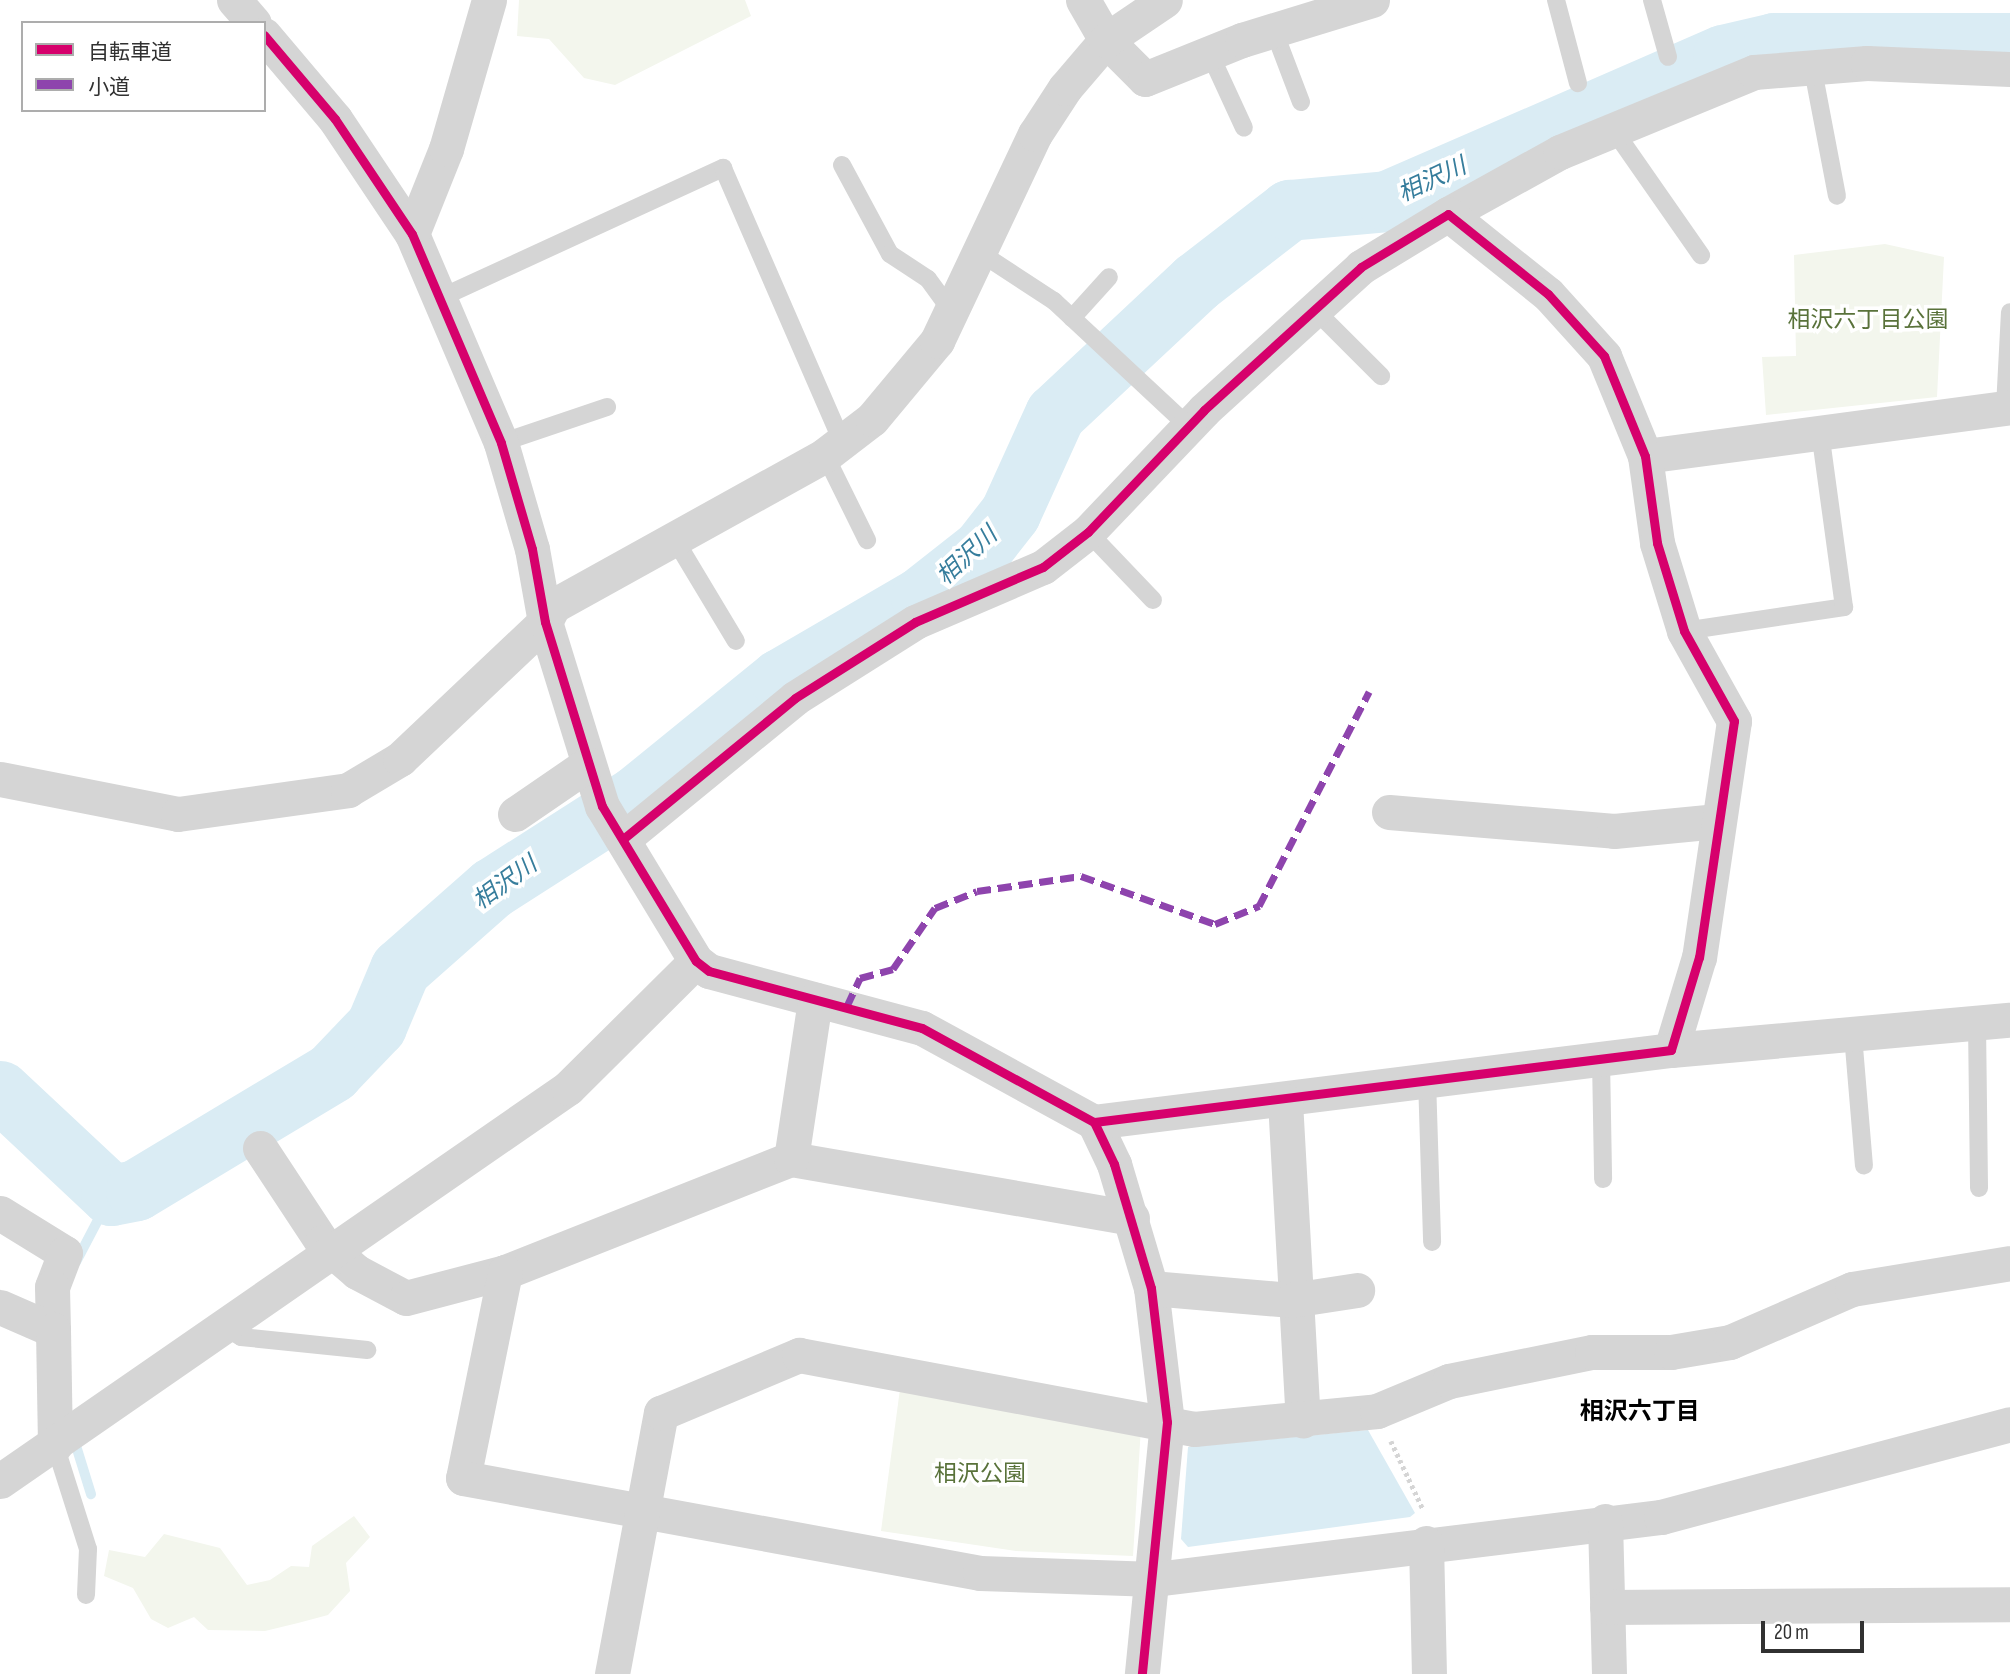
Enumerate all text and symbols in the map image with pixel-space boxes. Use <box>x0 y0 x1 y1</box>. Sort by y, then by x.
legend <box>21 21 266 112</box>
text: 自転車道 <box>88 40 172 65</box>
text: 小道 <box>88 75 130 100</box>
water label: 相沢川 <box>1393 152 1471 208</box>
park label: 相沢六丁目公園 <box>1788 306 1948 334</box>
water label: 相沢川 <box>931 521 1003 591</box>
water label: 相沢川 <box>467 850 543 916</box>
district label: 相沢六丁目 <box>1580 1398 1700 1426</box>
park label: 相沢公園 <box>934 1460 1026 1488</box>
scale bar <box>1765 1608 1868 1652</box>
text: 20 m <box>1774 1620 1809 1645</box>

